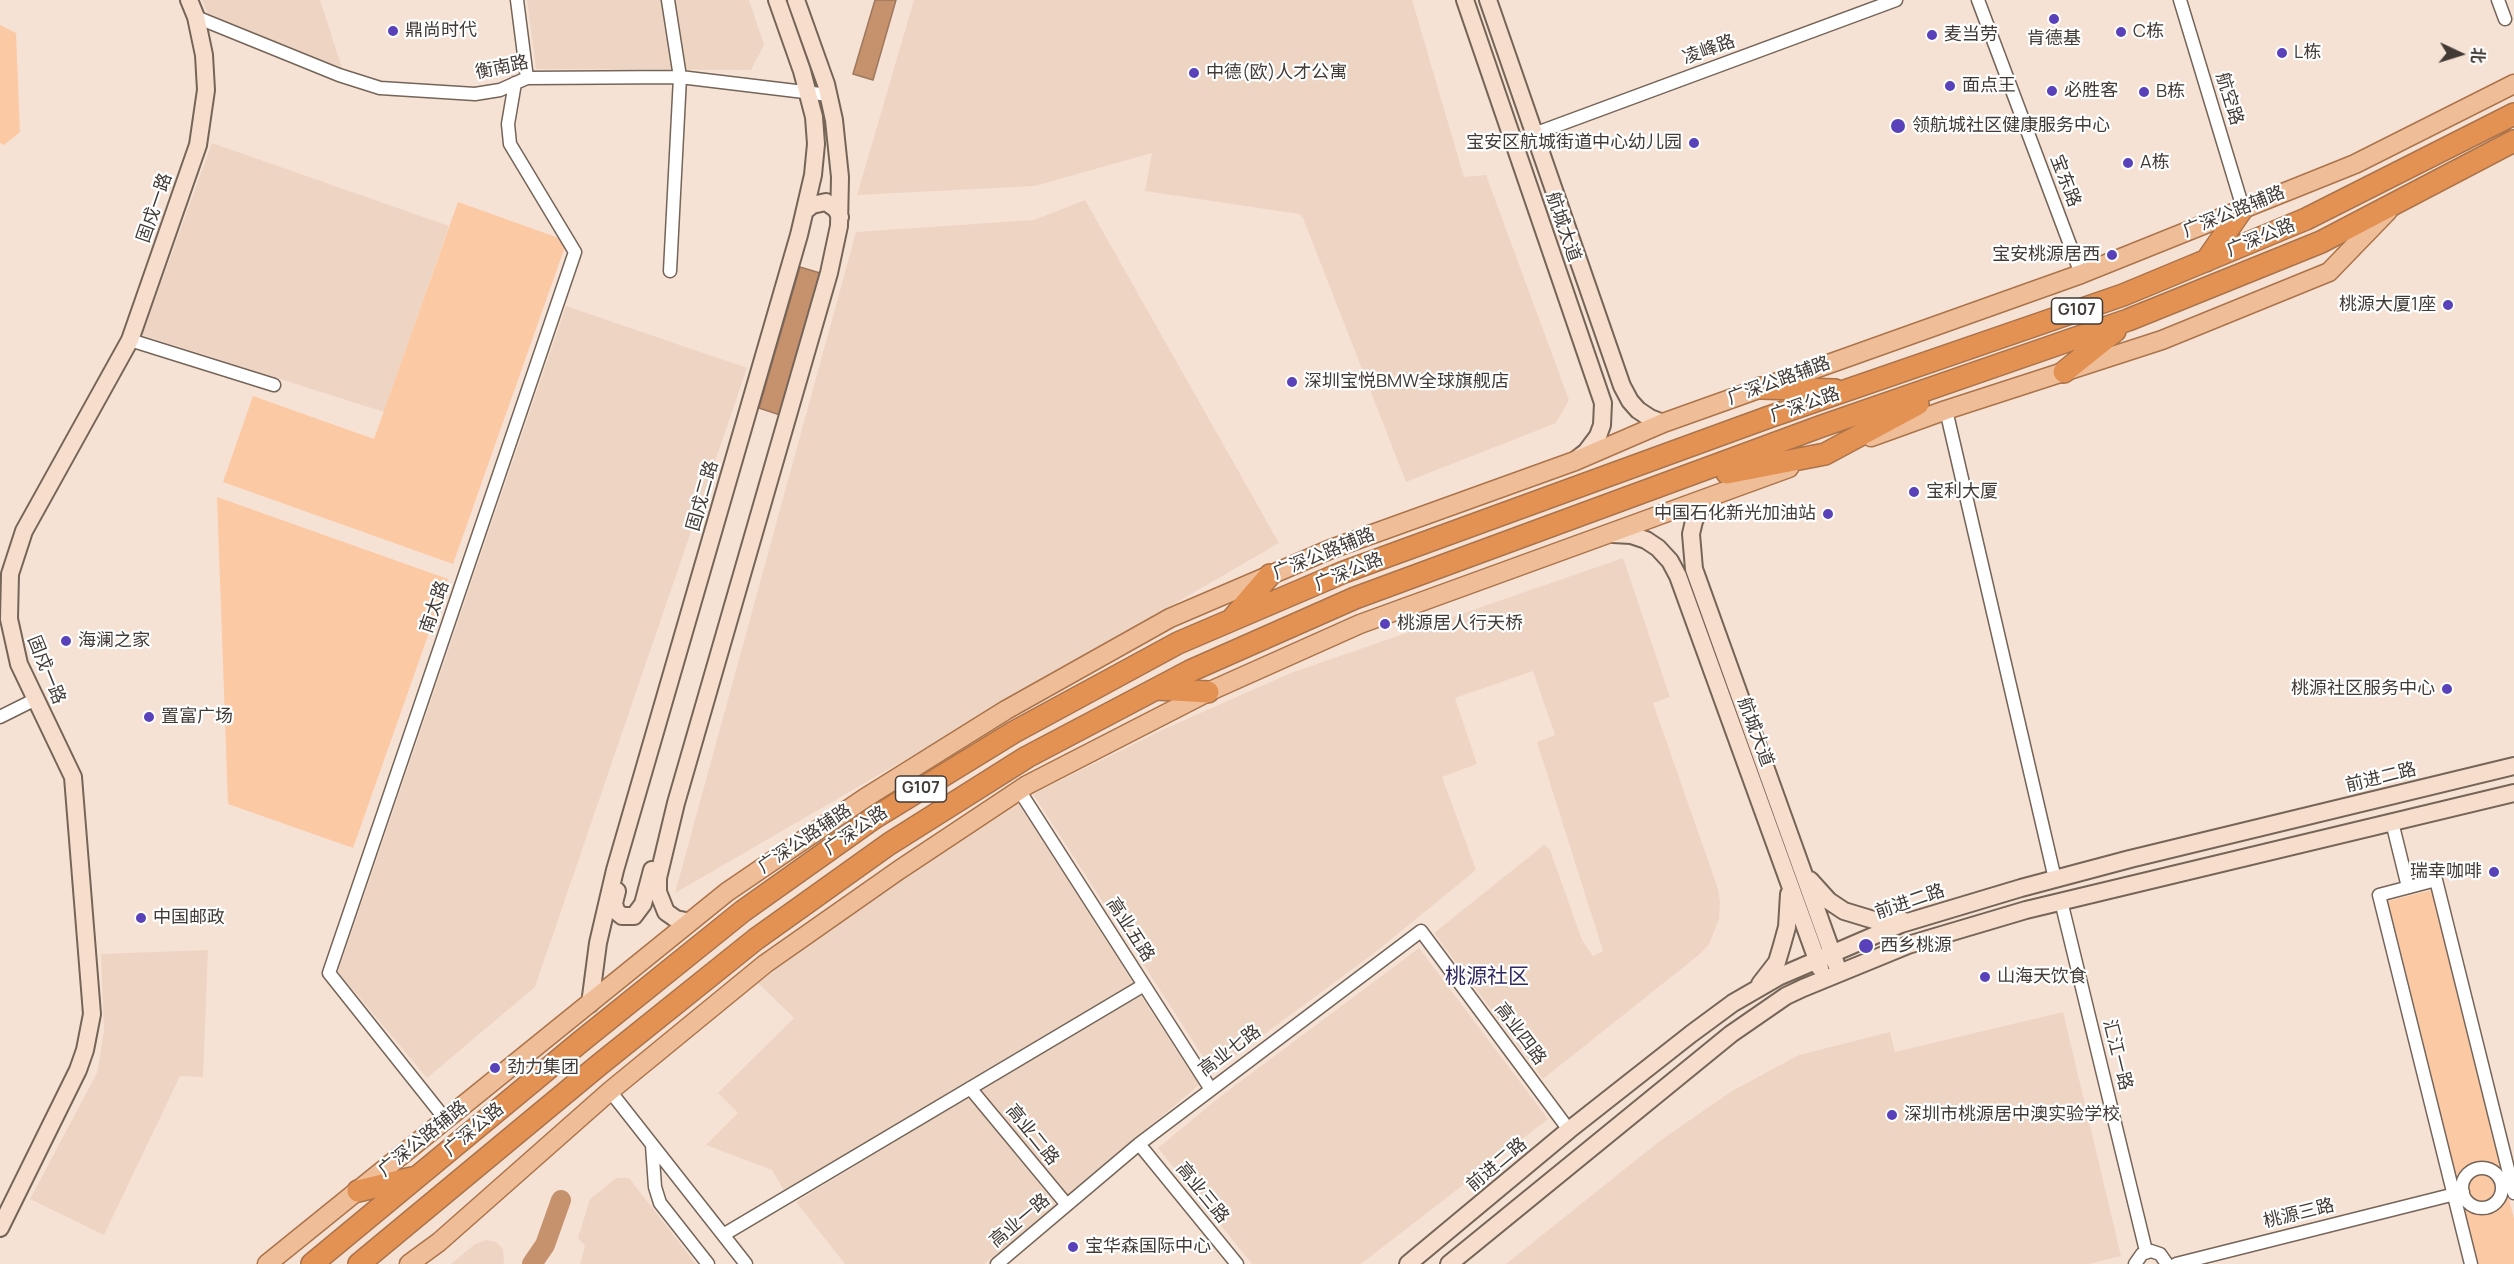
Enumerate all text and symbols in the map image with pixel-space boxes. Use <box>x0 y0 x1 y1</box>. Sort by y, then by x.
marker: 肯德基 <box>2047 12 2061 26</box>
place label: 鼎尚时代 <box>405 20 477 42</box>
place label: C栋 <box>2133 21 2164 43</box>
marker: 鼎尚时代 <box>386 24 400 38</box>
place label: 麦当劳 <box>1944 24 1998 46</box>
north arrow <box>2430 24 2490 84</box>
marker: C栋 <box>2114 25 2128 39</box>
marker: 麦当劳 <box>1925 28 1939 42</box>
place label: 肯德基 <box>2027 28 2081 50</box>
street label: 凌峰路 <box>1680 31 1738 69</box>
place label: L栋 <box>2294 42 2321 64</box>
marker: L栋 <box>2275 46 2289 60</box>
text: 北 <box>2466 46 2489 64</box>
street label: 衡南路 <box>473 52 531 84</box>
place label: 中德(欧)人才公寓 <box>1206 62 1347 84</box>
marker: 中德(欧)人才公寓 <box>1187 66 1201 80</box>
street label: 航空路 <box>2211 70 2247 128</box>
place label: 面点王 <box>1962 75 2016 97</box>
marker: 面点王 <box>1943 79 1957 93</box>
place label: 必胜客 <box>2064 80 2118 102</box>
place label: B栋 <box>2156 81 2185 103</box>
marker: 必胜客 <box>2045 84 2059 98</box>
marker: B栋 <box>2137 85 2151 99</box>
place label: 领航城社区健康服务中心 <box>1912 115 2110 137</box>
marker: 领航城社区健康服务中心 <box>1889 117 1907 135</box>
place label: 宝安区航城街道中心幼儿园 <box>1466 132 1682 154</box>
marker: 宝安区航城街道中心幼儿园 <box>1687 136 1701 150</box>
street label: 宝东路 <box>2045 152 2085 210</box>
place label: A栋 <box>2140 152 2169 174</box>
marker: A栋 <box>2121 156 2135 170</box>
street label: 固戍一路 <box>133 170 177 246</box>
street label: 广深公路辅路 <box>2180 182 2288 242</box>
street label: 航城大道 <box>1541 189 1585 265</box>
street label: 广深公路 <box>2224 215 2298 261</box>
place label: 宝安桃源居西 <box>1992 244 2100 266</box>
marker: 宝安桃源居西 <box>2105 248 2119 262</box>
place label: 桃源大厦1座 <box>2339 294 2436 316</box>
road number: G107 <box>2052 298 2102 324</box>
marker: 桃源大厦1座 <box>2441 298 2455 312</box>
street label: 广深公路辅路 <box>1725 352 1833 410</box>
place label: 深圳宝悦BMW全球旗舰店 <box>1304 371 1509 393</box>
marker: 深圳宝悦BMW全球旗舰店 <box>1285 375 1299 389</box>
street label: 广深公路 <box>1767 383 1843 427</box>
street label: 固戍二路 <box>683 458 723 534</box>
place label: 宝利大厦 <box>1926 481 1998 503</box>
marker: 宝利大厦 <box>1907 485 1921 499</box>
place label: 中国石化新光加油站 <box>1654 503 1816 525</box>
marker: 中国石化新光加油站 <box>1821 507 1835 521</box>
street label: 广深公路辅路 <box>1270 524 1378 584</box>
street label: 广深公路 <box>1312 549 1386 595</box>
street label: 南太路 <box>416 578 454 636</box>
place label: 桃源居人行天桥 <box>1397 613 1523 635</box>
marker: 桃源居人行天桥 <box>1378 617 1392 631</box>
place label: 海澜之家 <box>78 630 150 652</box>
street label: 固戍一路 <box>23 633 69 707</box>
marker: 海澜之家 <box>59 634 73 648</box>
place label: 桃源社区服务中心 <box>2291 678 2435 700</box>
marker: 桃源社区服务中心 <box>2440 682 2454 696</box>
street label: 航城大道 <box>1733 694 1777 770</box>
place label: 置富广场 <box>161 706 233 728</box>
marker: 置富广场 <box>142 710 156 724</box>
street label: 前进二路 <box>2343 759 2419 797</box>
road number: G107 <box>896 776 946 802</box>
street label: 广深公路辅路 <box>754 800 856 878</box>
street label: 广深公路 <box>820 802 892 860</box>
place label: 瑞幸咖啡 <box>2410 861 2482 883</box>
marker: 瑞幸咖啡 <box>2487 865 2501 879</box>
street label: 前进二路 <box>1872 880 1948 924</box>
street label: 高业五路 <box>1101 894 1159 966</box>
place label: 中国邮政 <box>153 907 225 929</box>
marker: 中国邮政 <box>134 911 148 925</box>
place label: 西乡桃源 <box>1880 935 1952 957</box>
marker: 西乡桃源 <box>1857 937 1875 955</box>
district label: 桃源社区 <box>1445 964 1529 990</box>
place label: 山海天饮食 <box>1997 966 2087 988</box>
marker: 山海天饮食 <box>1978 970 1992 984</box>
street label: 高业四路 <box>1490 999 1550 1069</box>
street label: 汇江一路 <box>2098 1017 2136 1093</box>
street label: 高业七路 <box>1195 1021 1265 1081</box>
place label: 劲力集团 <box>507 1057 579 1079</box>
marker: 劲力集团 <box>488 1061 502 1075</box>
street label: 广深公路辅路 <box>374 1097 472 1181</box>
street label: 广深公路 <box>439 1099 509 1161</box>
street label: 高业二路 <box>1001 1100 1063 1170</box>
place label: 深圳市桃源居中澳实验学校 <box>1904 1104 2120 1126</box>
marker: 深圳市桃源居中澳实验学校 <box>1885 1108 1899 1122</box>
street label: 前进二路 <box>1462 1134 1532 1196</box>
street label: 高业三路 <box>1171 1158 1233 1228</box>
street label: 高业一路 <box>985 1190 1055 1252</box>
street label: 桃源三路 <box>2261 1195 2337 1233</box>
place label: 宝华森国际中心 <box>1085 1236 1211 1258</box>
marker: 宝华森国际中心 <box>1066 1240 1080 1254</box>

